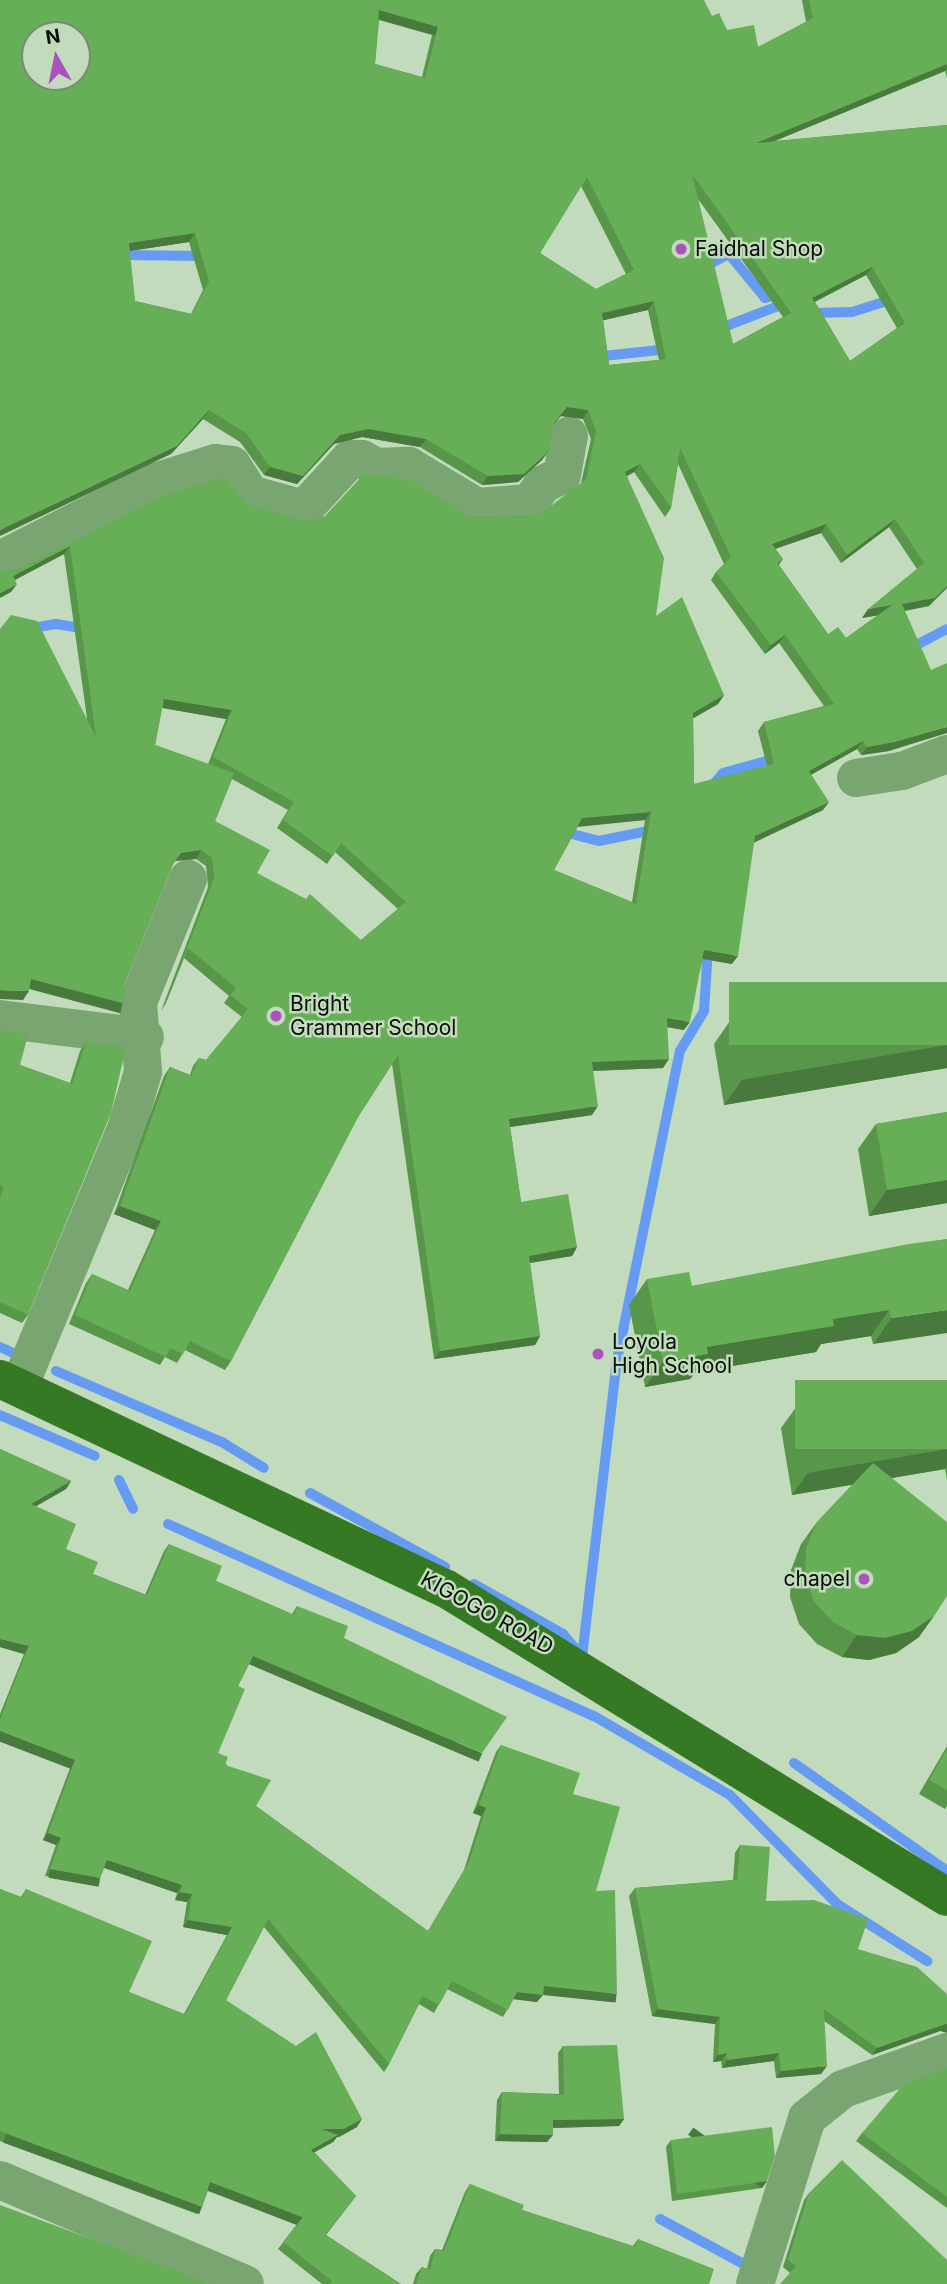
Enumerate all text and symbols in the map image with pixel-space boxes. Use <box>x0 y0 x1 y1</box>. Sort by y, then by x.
north arrow <box>21 21 91 91</box>
text: N <box>44 24 62 49</box>
place label: Faidhal Shop <box>695 236 823 262</box>
marker: Faidhal Shop <box>673 241 689 257</box>
place label: Bright Grammer School <box>290 991 456 1041</box>
marker: Bright Grammer School <box>268 1008 284 1024</box>
place label: Loyola High School <box>612 1329 732 1379</box>
marker: Loyola High School <box>590 1346 606 1362</box>
street label: KIGOGO ROAD <box>416 1566 558 1660</box>
place label: chapel <box>784 1566 850 1592</box>
marker: chapel <box>856 1571 872 1587</box>

